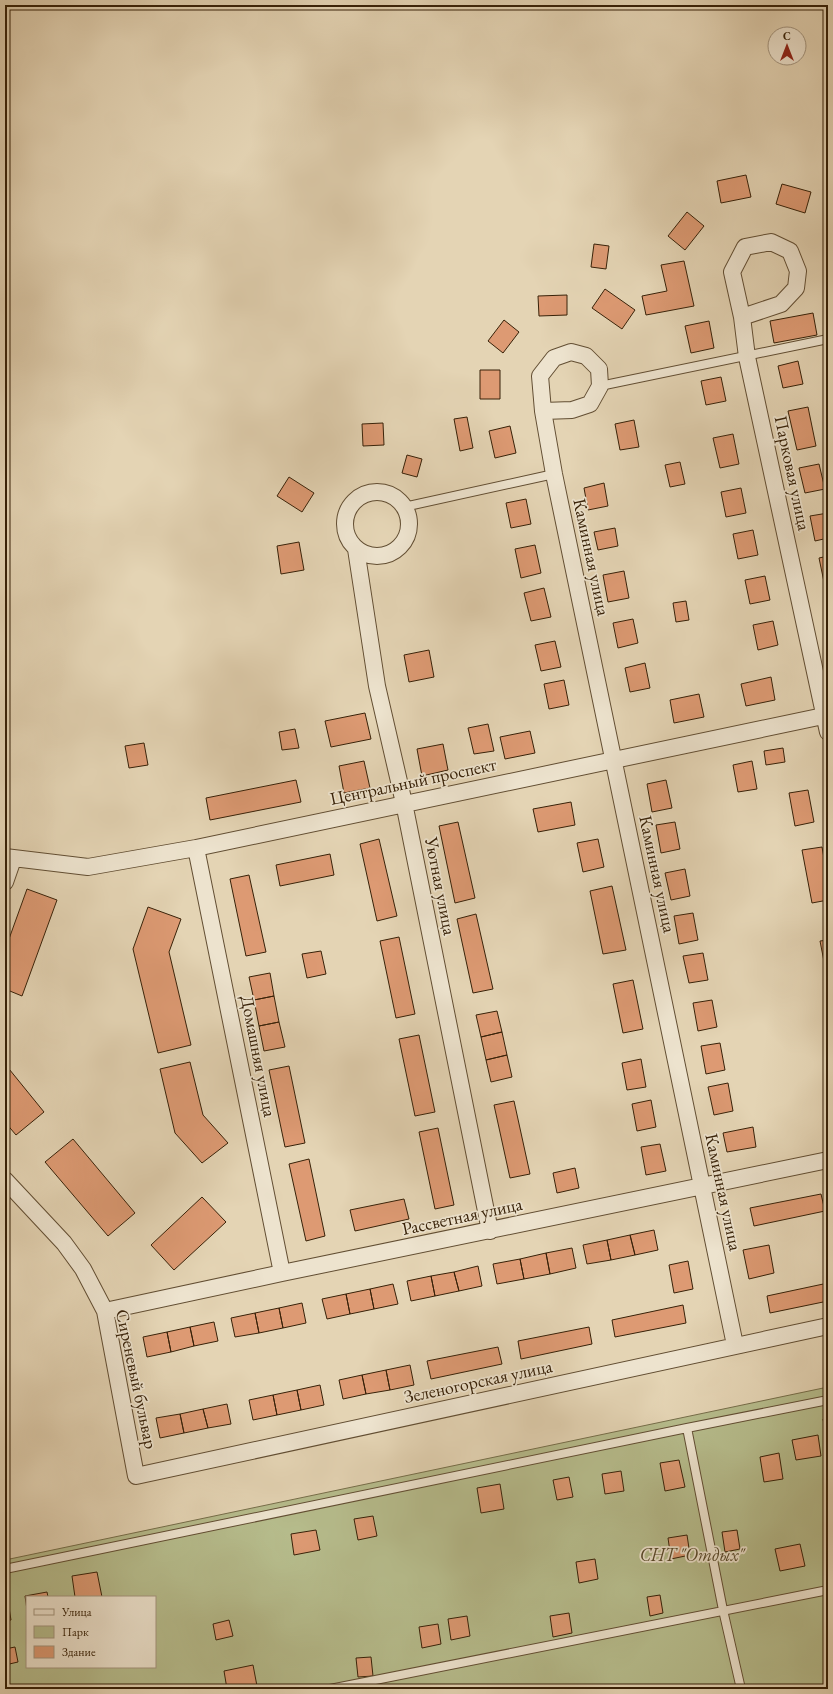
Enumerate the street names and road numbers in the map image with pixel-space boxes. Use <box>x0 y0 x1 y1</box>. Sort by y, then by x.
street label: Парковая улица <box>770 413 817 533</box>
street label: Каминная улица <box>568 496 616 619</box>
street label: Центральный проспект <box>328 752 499 810</box>
street label: Каминная улица <box>634 813 682 936</box>
street label: Уютная улица <box>420 834 462 938</box>
street label: Домашняя улица <box>236 993 282 1120</box>
street label: Каминная улица <box>700 1131 748 1254</box>
street label: Рассветная улица <box>400 1192 525 1240</box>
street label: Сиреневый бульвар <box>111 1307 163 1451</box>
street label: Зеленогорская улица <box>402 1354 555 1408</box>

